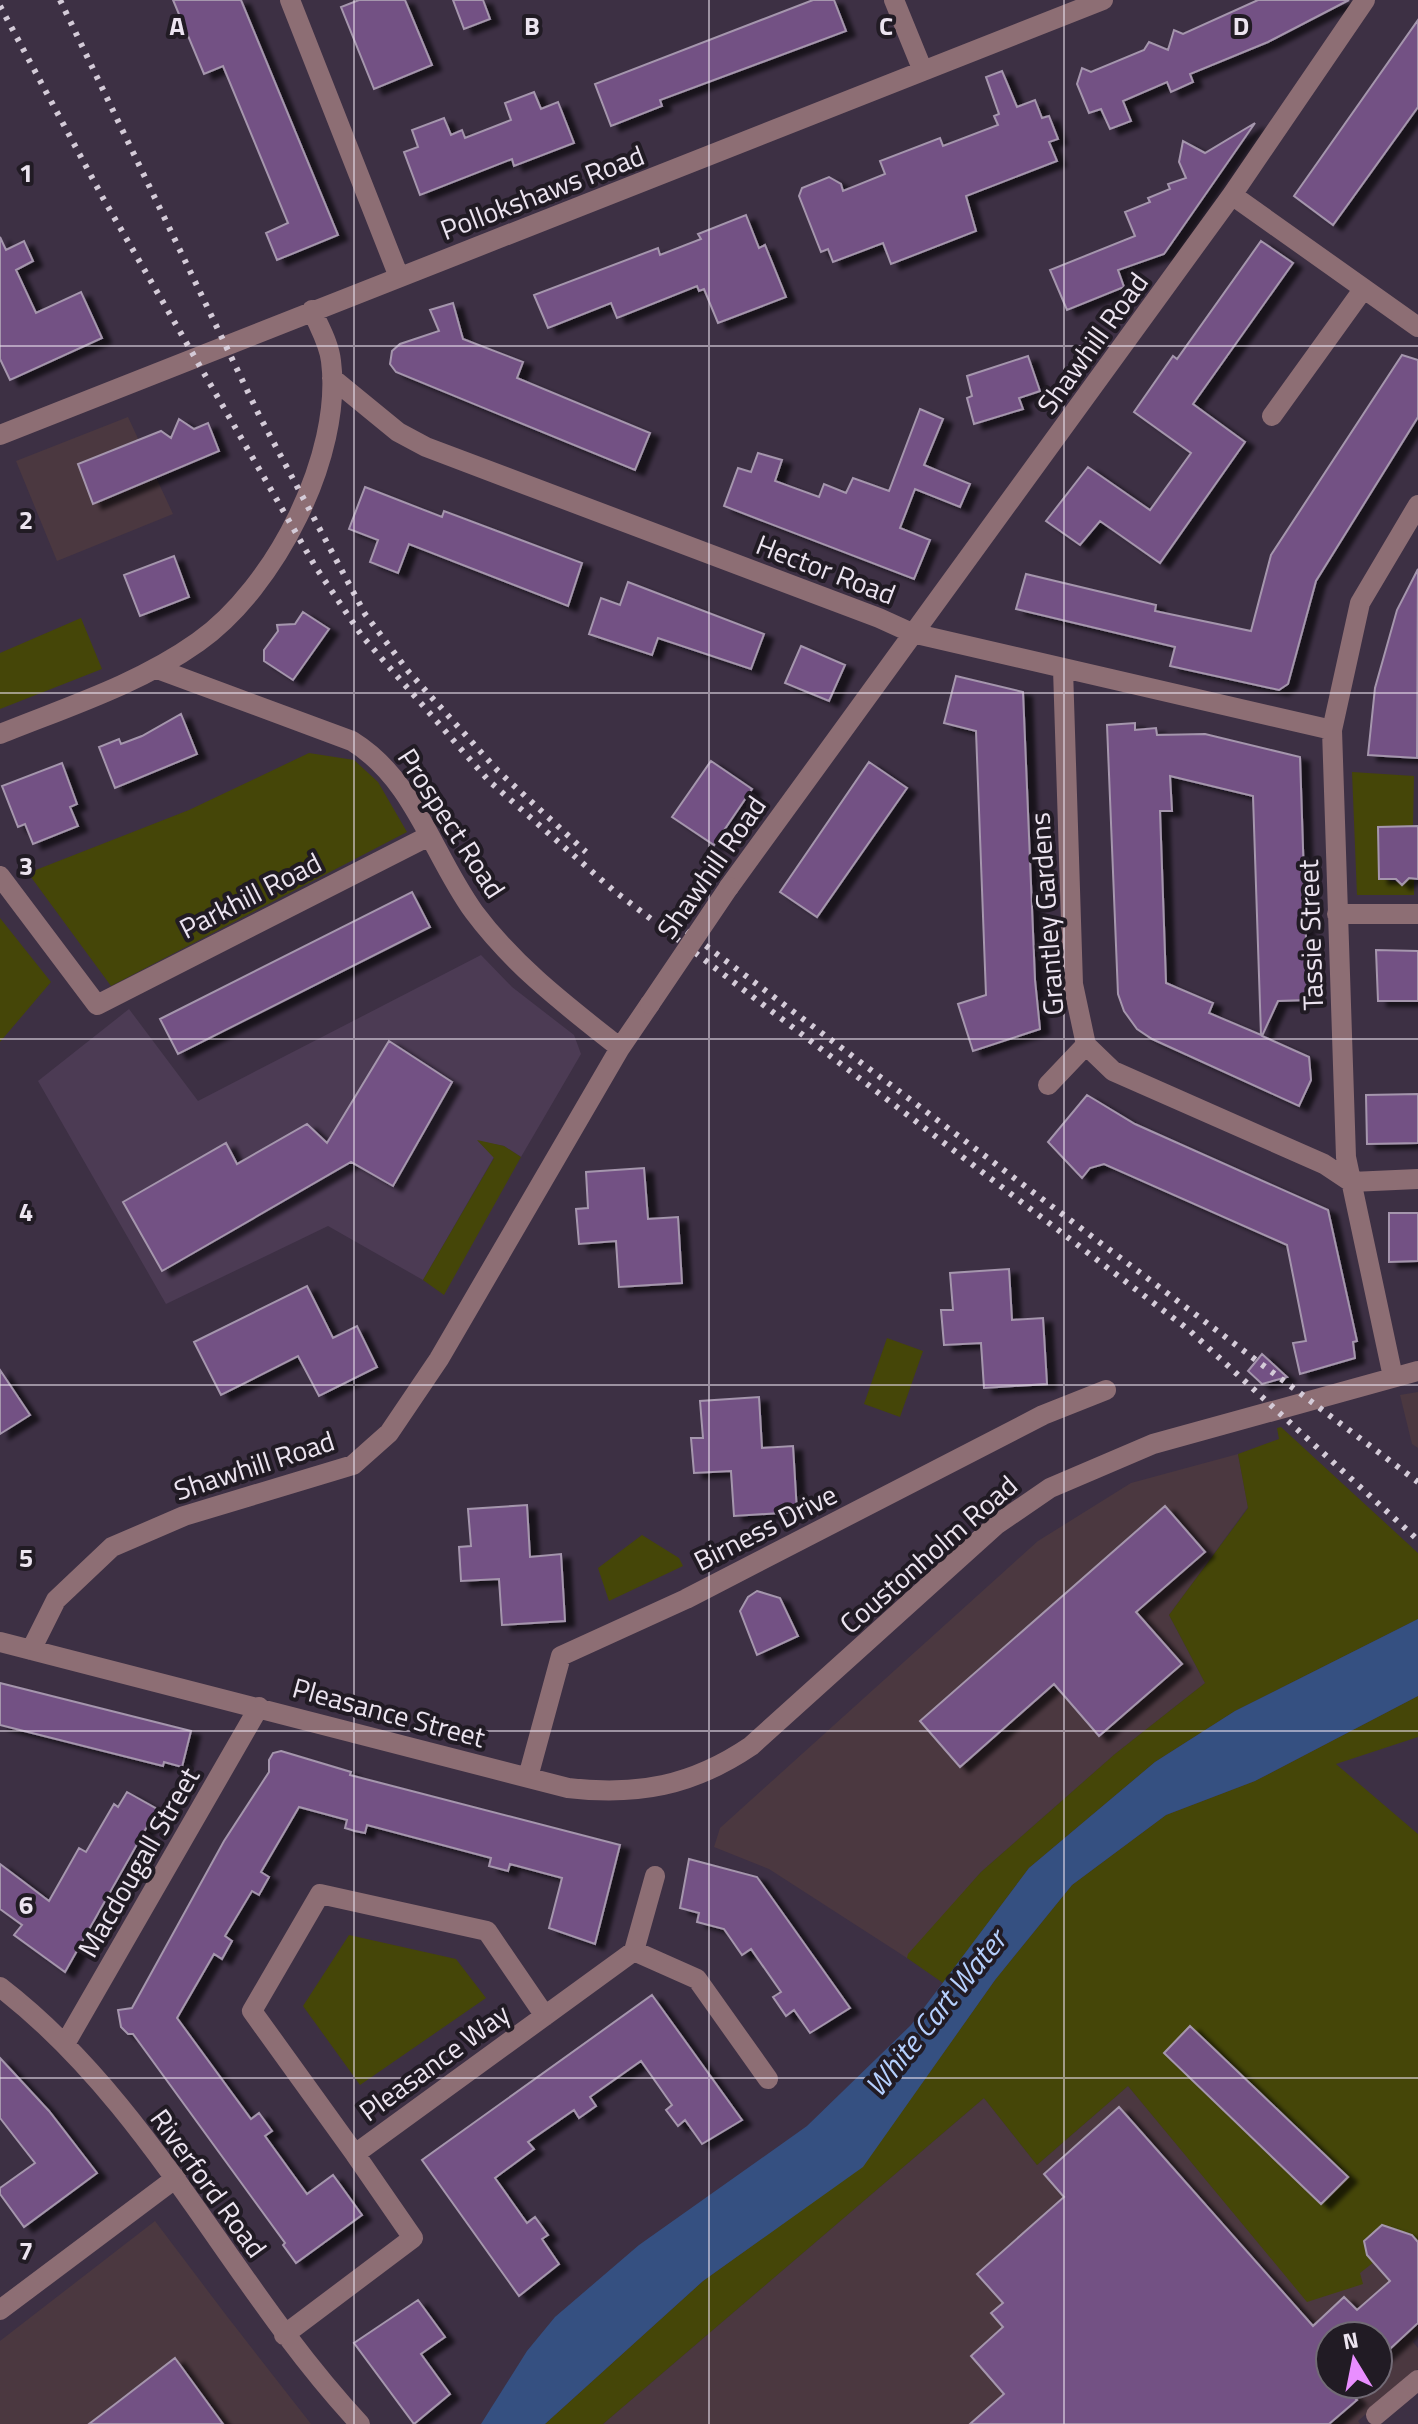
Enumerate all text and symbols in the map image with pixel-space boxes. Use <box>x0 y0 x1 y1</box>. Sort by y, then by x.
text: A <box>169 6 185 45</box>
text: B <box>524 6 540 45</box>
text: C <box>879 6 893 45</box>
text: D <box>1233 6 1249 45</box>
street label: Pollokshaws Road <box>434 133 650 251</box>
text: 1 <box>19 153 33 192</box>
street label: Shawhill Road <box>1026 263 1158 423</box>
text: 2 <box>19 500 33 539</box>
street label: Hector Road <box>750 523 902 615</box>
street label: Prospect Road <box>387 739 517 907</box>
street label: Shawhill Road <box>646 786 776 948</box>
street label: Grantley Gardens <box>1017 811 1075 1017</box>
street label: Parkhill Road <box>171 841 329 949</box>
text: 3 <box>19 846 33 885</box>
street label: Tassie Street <box>1286 859 1334 1011</box>
text: 4 <box>19 1192 33 1231</box>
street label: Shawhill Road <box>168 1419 340 1511</box>
street label: Coustonholm Road <box>829 1464 1027 1644</box>
street label: Birness Drive <box>686 1473 844 1581</box>
text: 5 <box>19 1538 33 1577</box>
street label: Pleasance Street <box>288 1666 490 1758</box>
street label: Macdougall Street <box>66 1759 210 1965</box>
text: 6 <box>19 1885 33 1924</box>
water label: White Cart Water <box>853 1917 1019 2107</box>
street label: Pleasance Way <box>350 1992 518 2132</box>
street label: Riverford Road <box>140 2100 278 2266</box>
text: 7 <box>19 2231 33 2270</box>
north arrow <box>1314 2320 1394 2400</box>
text: N <box>1340 2322 1361 2358</box>

